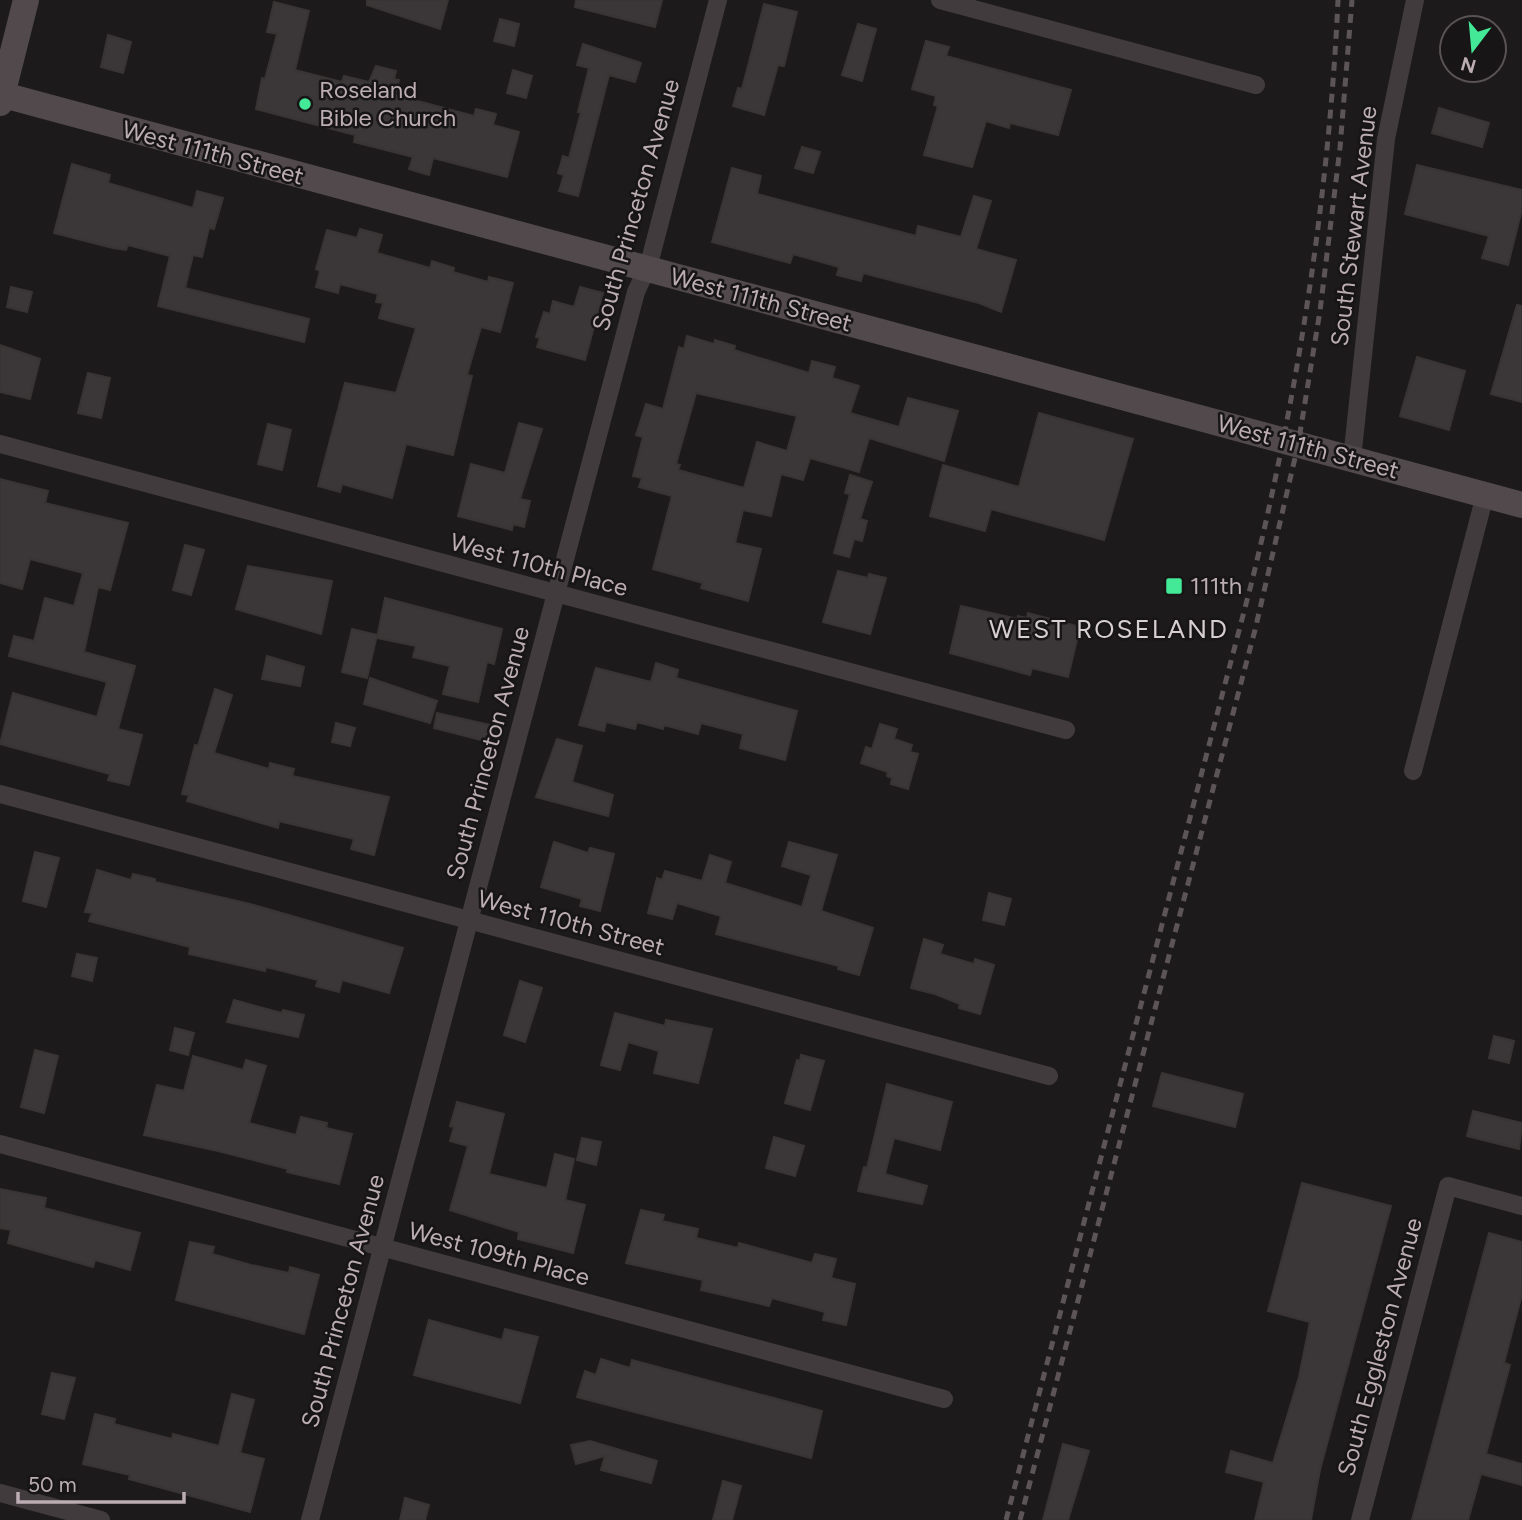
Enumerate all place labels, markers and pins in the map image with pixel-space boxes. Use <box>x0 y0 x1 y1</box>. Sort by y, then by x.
place label: Roseland Bible Church <box>319 75 456 132</box>
marker: Roseland Bible Church <box>297 96 313 112</box>
place label: 111th <box>1190 571 1242 600</box>
marker: 111th <box>1164 576 1184 596</box>

